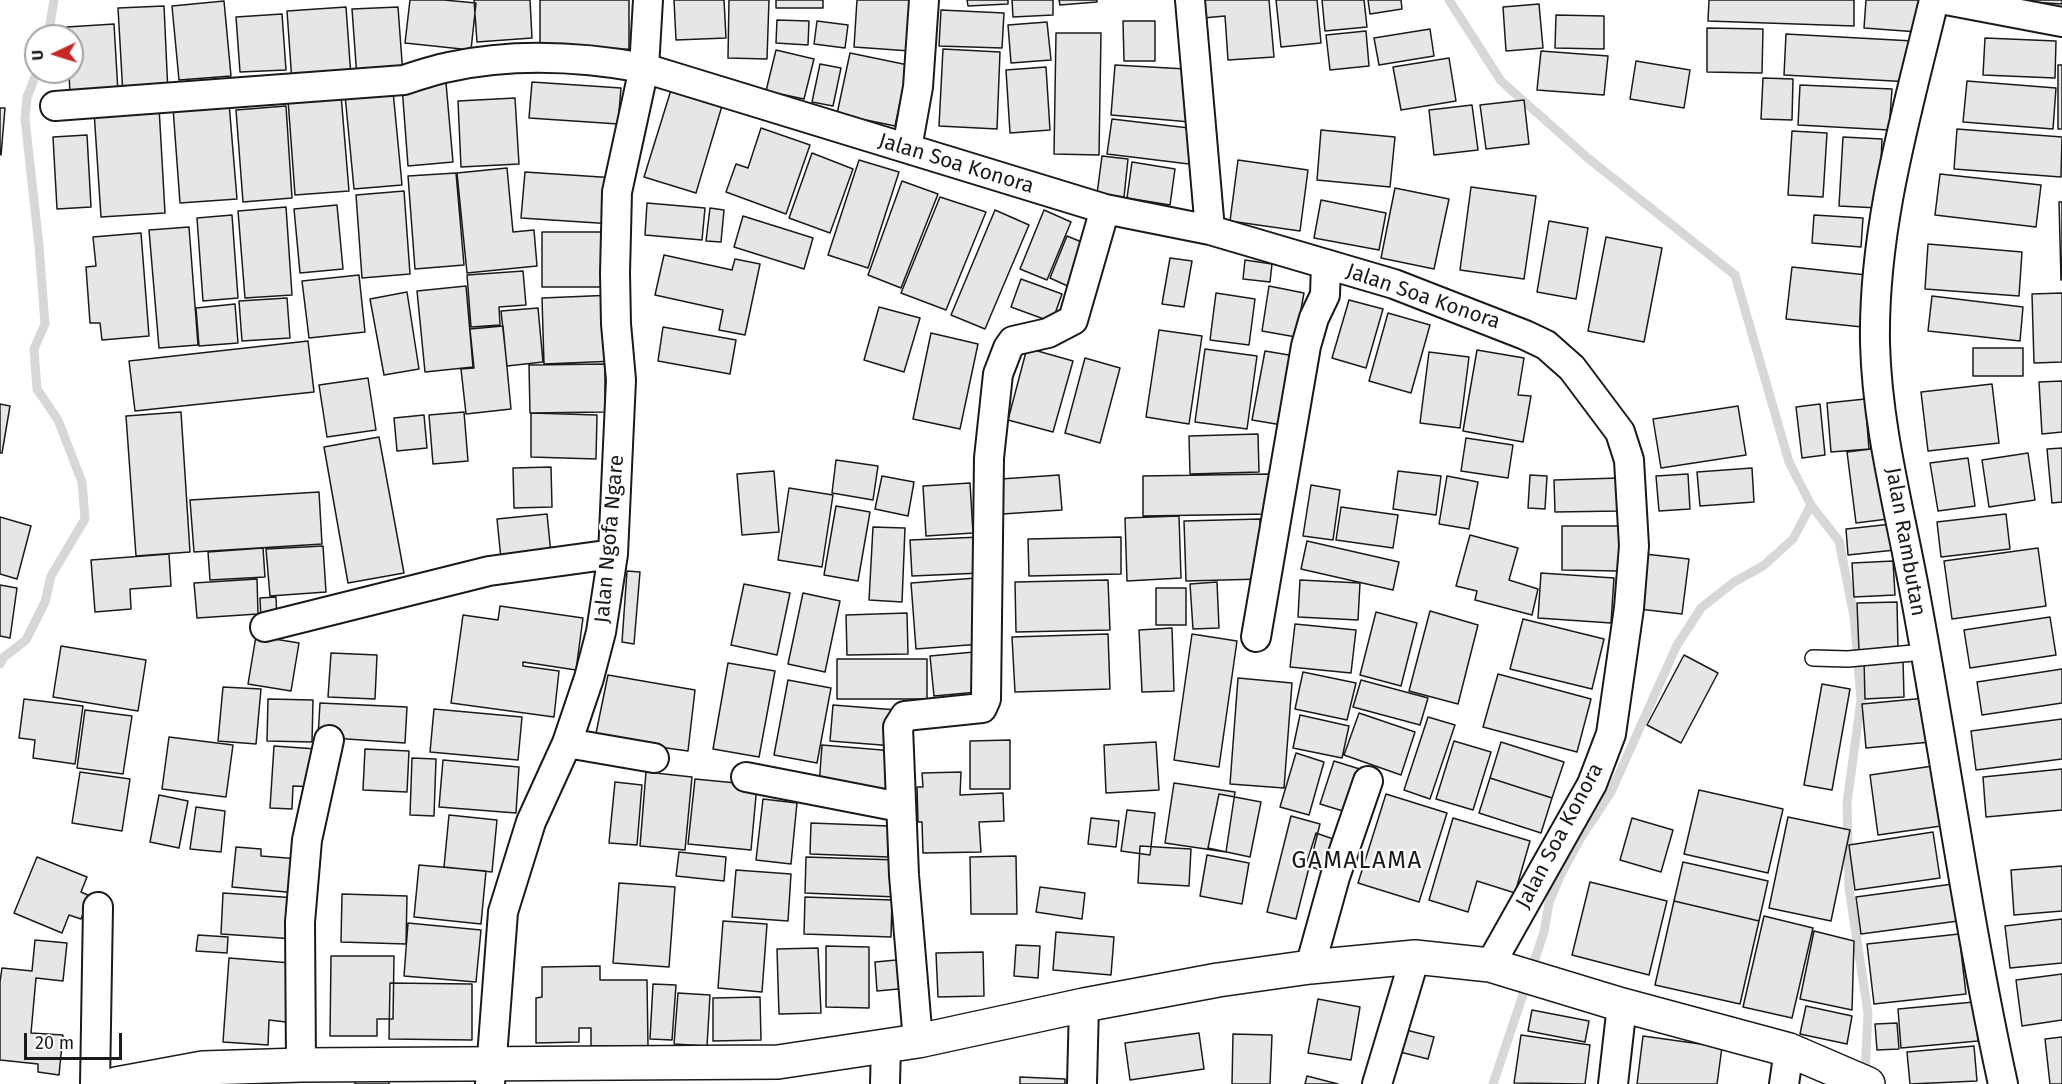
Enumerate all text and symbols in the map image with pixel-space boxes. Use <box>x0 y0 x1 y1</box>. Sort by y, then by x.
north arrow <box>24 24 84 84</box>
text: U <box>28 49 47 61</box>
street label: Jalan Soa Konora <box>875 128 1037 200</box>
street label: Jalan Soa Konora <box>1343 259 1503 335</box>
street label: Jalan Ngofa Ngare <box>590 454 630 624</box>
street label: Jalan Rambutan <box>1880 466 1930 618</box>
street label: Jalan Soa Konora <box>1511 759 1609 913</box>
district label: GAMALAMA <box>1291 847 1423 875</box>
scale bar <box>27 1021 124 1059</box>
text: 20 m <box>35 1032 74 1054</box>

